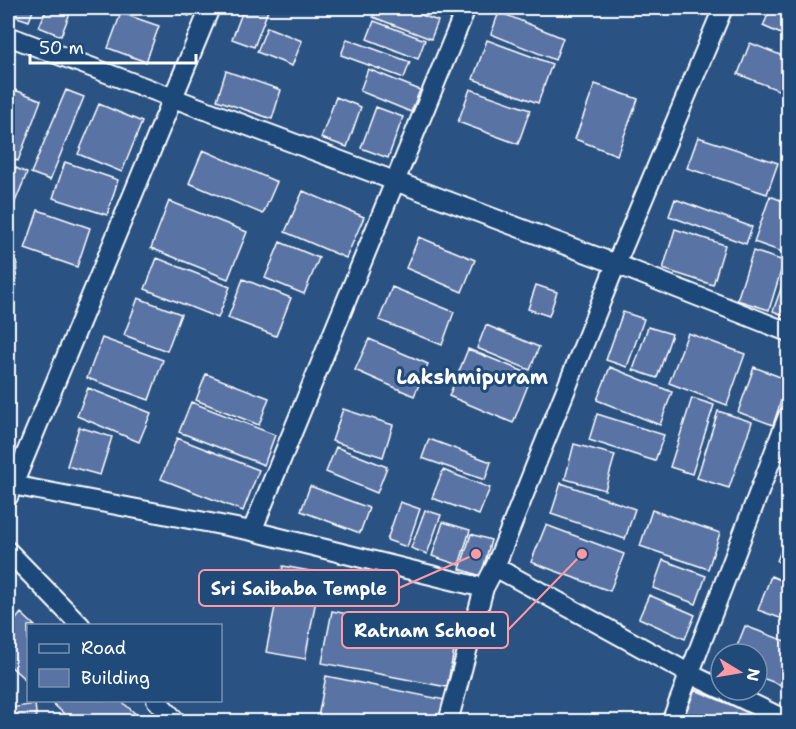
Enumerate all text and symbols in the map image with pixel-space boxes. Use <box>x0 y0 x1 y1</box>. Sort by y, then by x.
scale bar <box>30 27 196 65</box>
text: 50 m <box>39 36 84 60</box>
district label: Lakshmipuram <box>396 364 548 390</box>
callout: Sri Saibaba Temple <box>199 570 399 606</box>
text: Sri Saibaba Temple <box>211 577 387 601</box>
callout: Ratnam School <box>342 612 508 648</box>
text: Ratnam School <box>354 619 496 643</box>
legend <box>27 624 222 702</box>
text: Road <box>81 636 126 660</box>
north arrow <box>709 642 769 702</box>
text: Building <box>81 666 150 690</box>
text: N <box>742 667 765 683</box>

